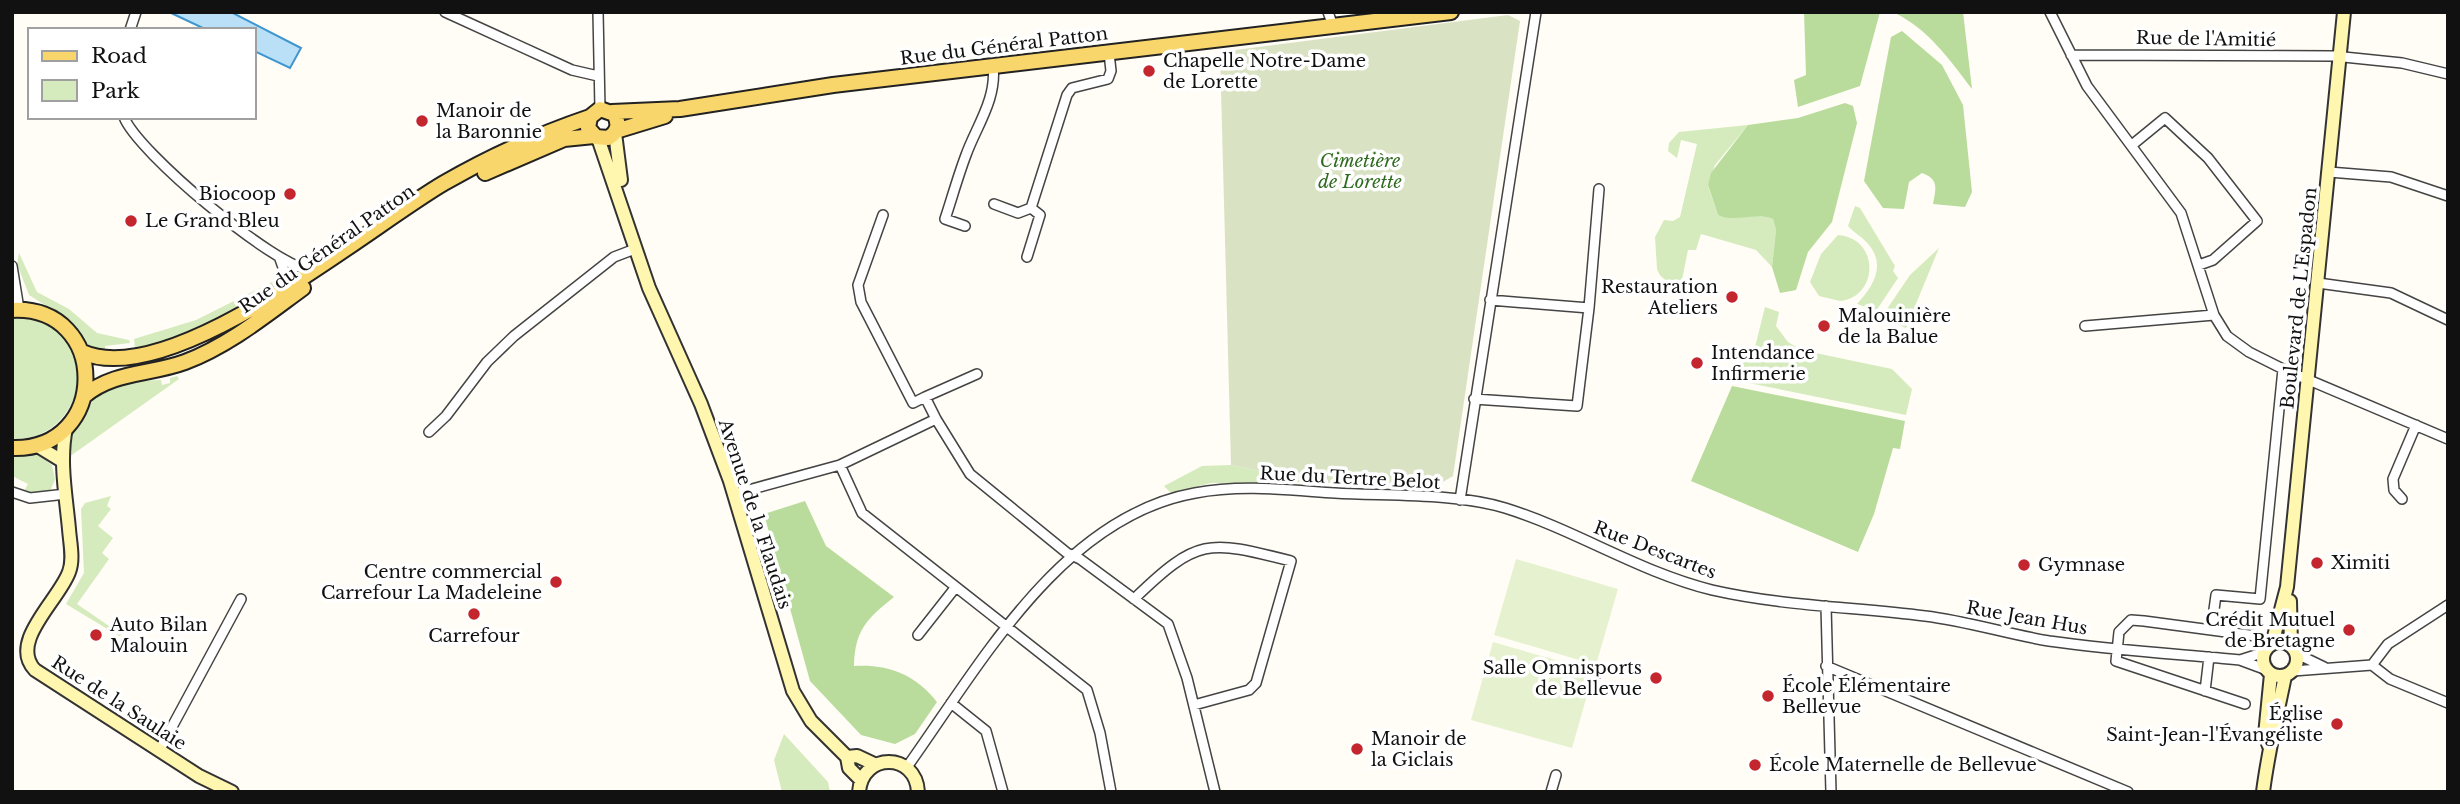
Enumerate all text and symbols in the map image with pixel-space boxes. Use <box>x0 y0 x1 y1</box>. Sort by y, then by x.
street label: Rue du Général Patton <box>899 22 1109 70</box>
street label: Rue de l'Amitié <box>2136 27 2276 51</box>
legend <box>28 28 256 119</box>
text: Road <box>91 43 147 69</box>
place label: Chapelle Notre-Dame de Lorette <box>1163 50 1366 93</box>
marker: Chapelle Notre-Dame de Lorette <box>1141 63 1157 79</box>
text: Park <box>91 78 140 104</box>
place label: Manoir de la Baronnie <box>436 100 542 143</box>
marker: Manoir de la Baronnie <box>414 113 430 129</box>
park label: Cimetière de Lorette <box>1318 150 1402 193</box>
street label: Rue du Général Patton <box>235 180 419 318</box>
place label: Biocoop <box>199 183 276 205</box>
marker: Biocoop <box>282 186 298 202</box>
street label: Boulevard de L'Espadon <box>2276 186 2322 410</box>
place label: Le Grand Bleu <box>145 210 280 232</box>
marker: Le Grand Bleu <box>123 213 139 229</box>
place label: Restauration Ateliers <box>1601 276 1718 319</box>
marker: Restauration Ateliers <box>1724 289 1740 305</box>
place label: Malouinière de la Balue <box>1838 305 1951 348</box>
marker: Malouinière de la Balue <box>1816 318 1832 334</box>
place label: Intendance Infirmerie <box>1711 342 1815 385</box>
marker: Intendance Infirmerie <box>1689 355 1705 371</box>
street label: Avenue de la Flaudais <box>714 415 796 612</box>
street label: Rue du Tertre Belot <box>1259 462 1441 494</box>
street label: Rue Descartes <box>1591 517 1719 583</box>
place label: Ximiti <box>2331 552 2390 574</box>
place label: Gymnase <box>2038 554 2125 576</box>
marker: Ximiti <box>2309 555 2325 571</box>
marker: Gymnase <box>2016 557 2032 573</box>
place label: Centre commercial Carrefour La Madeleine <box>321 561 542 604</box>
marker: Centre commercial Carrefour La Madeleine <box>548 574 564 590</box>
street label: Rue Jean Hus <box>1965 597 2089 639</box>
marker: Carrefour <box>466 606 482 622</box>
place label: Crédit Mutuel de Bretagne <box>2205 609 2335 652</box>
place label: Auto Bilan Malouin <box>109 614 208 657</box>
marker: Crédit Mutuel de Bretagne <box>2341 622 2357 638</box>
place label: Carrefour <box>428 625 520 647</box>
marker: Auto Bilan Malouin <box>88 627 104 643</box>
street label: Rue de la Saulaie <box>48 651 190 755</box>
place label: Salle Omnisports de Bellevue <box>1483 657 1642 700</box>
marker: Salle Omnisports de Bellevue <box>1648 670 1664 686</box>
place label: École Élémentaire Bellevue <box>1782 674 1951 718</box>
marker: École Élémentaire Bellevue <box>1760 688 1776 704</box>
place label: Église Saint-Jean-l'Évangéliste <box>2106 702 2323 746</box>
marker: Église Saint-Jean-l'Évangéliste <box>2329 716 2345 732</box>
place label: Manoir de la Giclais <box>1371 728 1467 771</box>
marker: Manoir de la Giclais <box>1349 741 1365 757</box>
place label: École Maternelle de Bellevue <box>1769 753 2037 776</box>
marker: École Maternelle de Bellevue <box>1747 757 1763 773</box>

